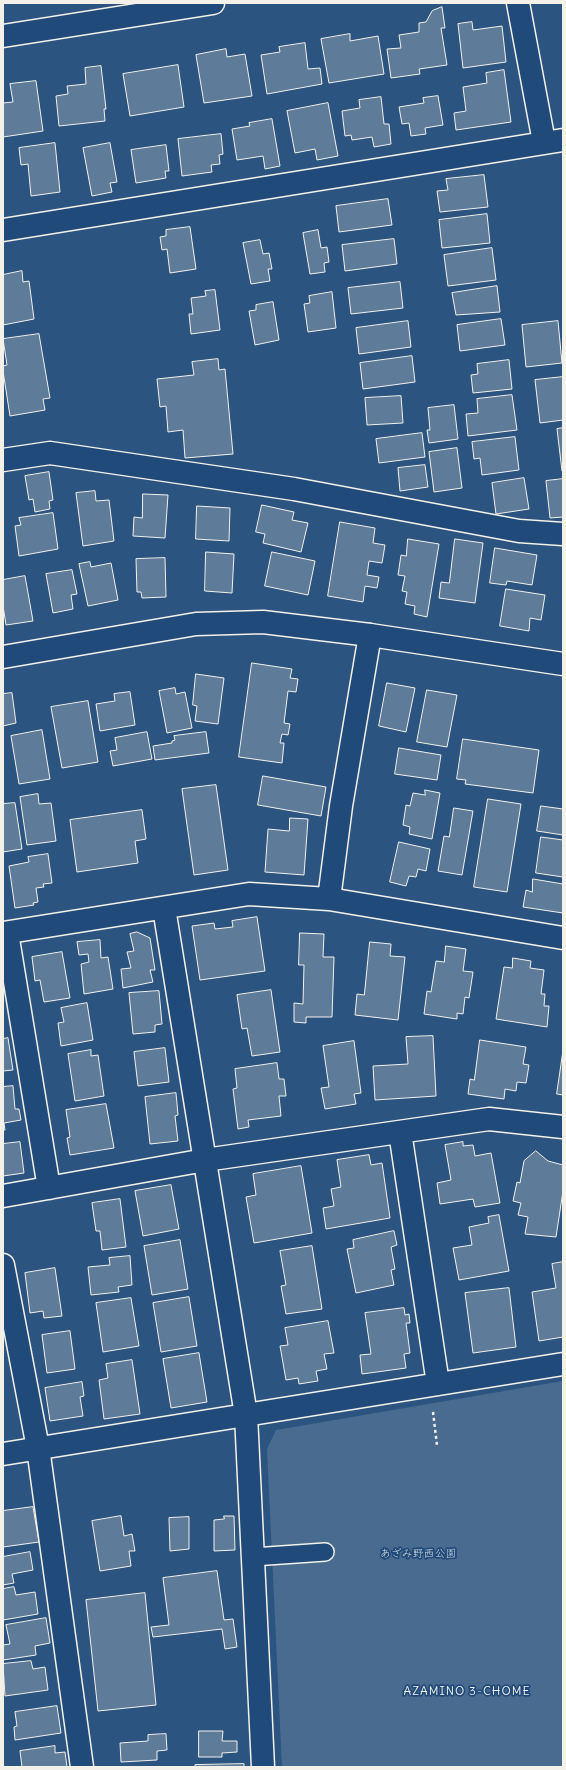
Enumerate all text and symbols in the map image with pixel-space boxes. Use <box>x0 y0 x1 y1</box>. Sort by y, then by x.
park label: あざみ野西公園 <box>380 1547 456 1561</box>
district label: AZAMINO 3-CHOME <box>403 1685 531 1699</box>

